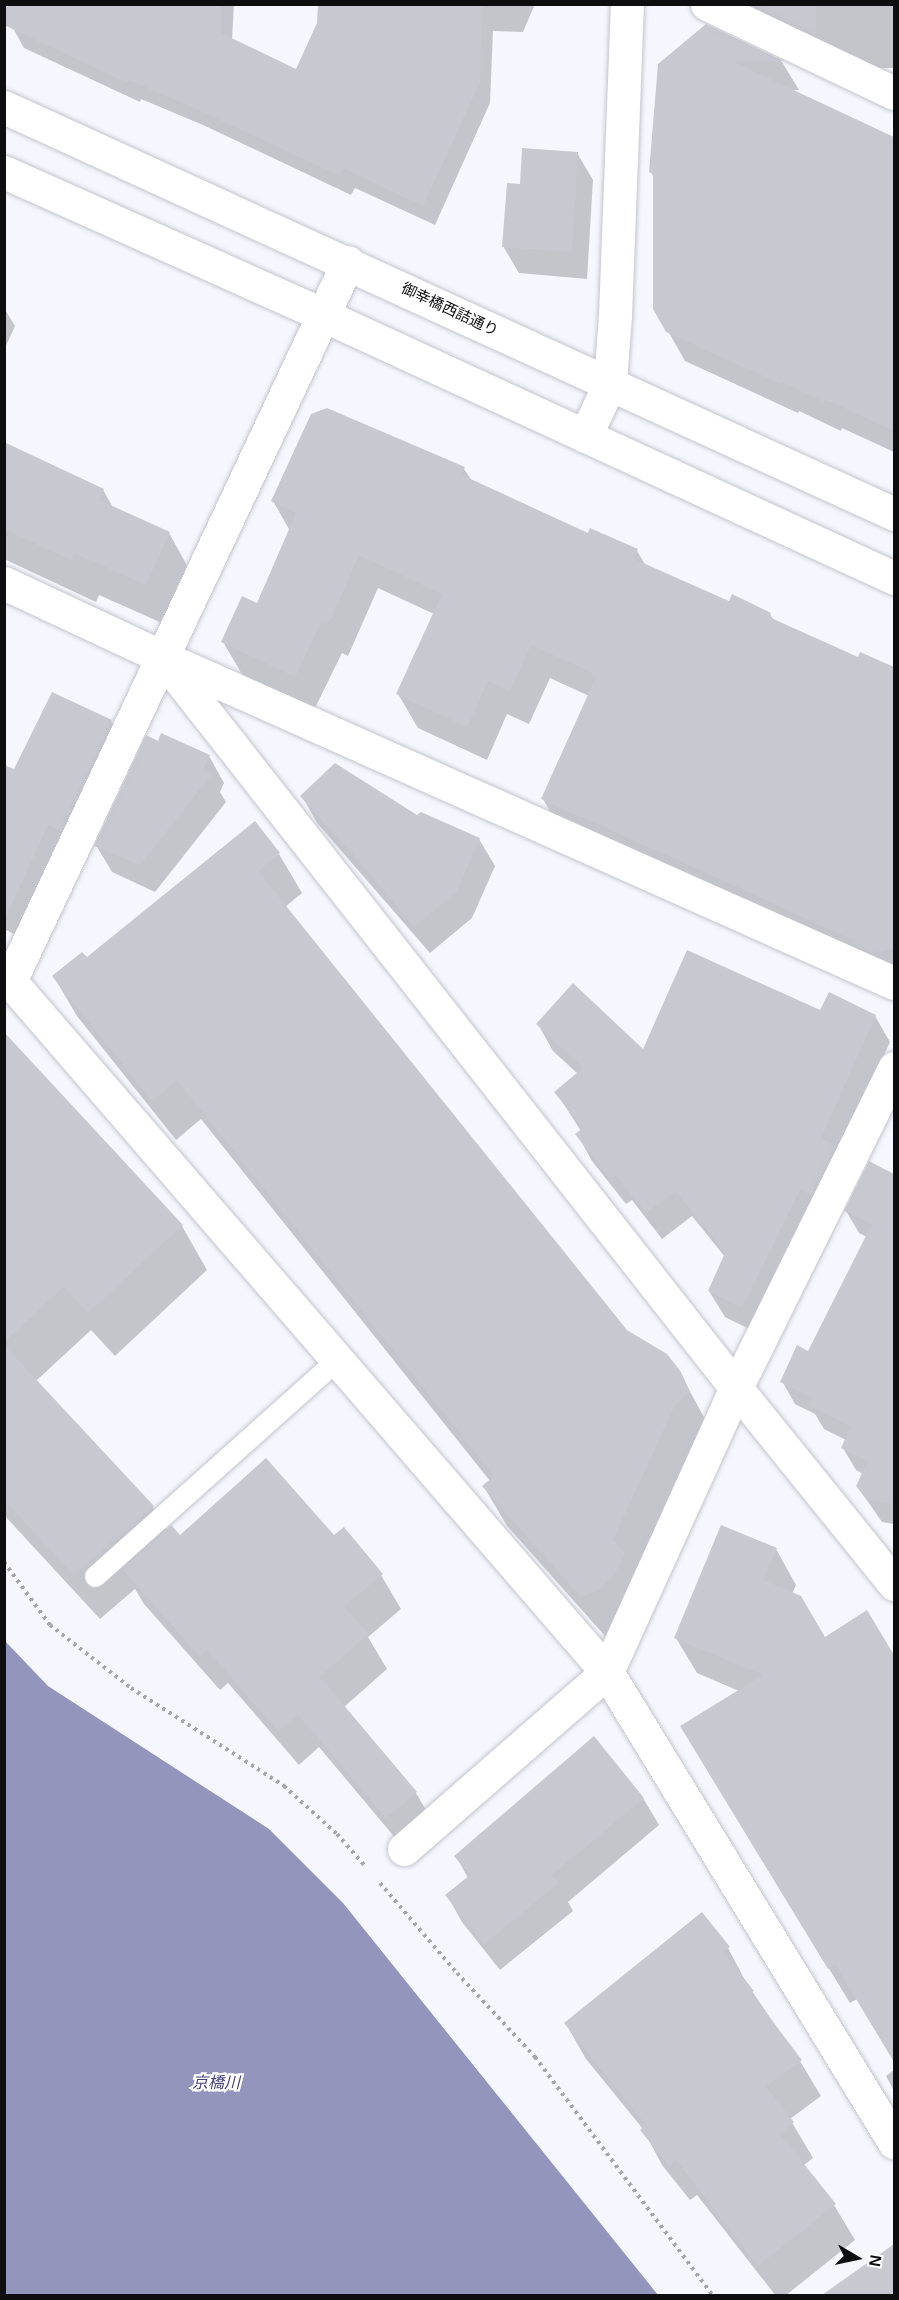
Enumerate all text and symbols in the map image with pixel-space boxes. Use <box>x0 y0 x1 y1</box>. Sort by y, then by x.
street label: 御幸橋西詰通り <box>399 279 501 339</box>
water label: 京橋川 <box>192 2073 240 2093</box>
north arrow <box>827 2228 887 2288</box>
text: N <box>866 2254 885 2268</box>

